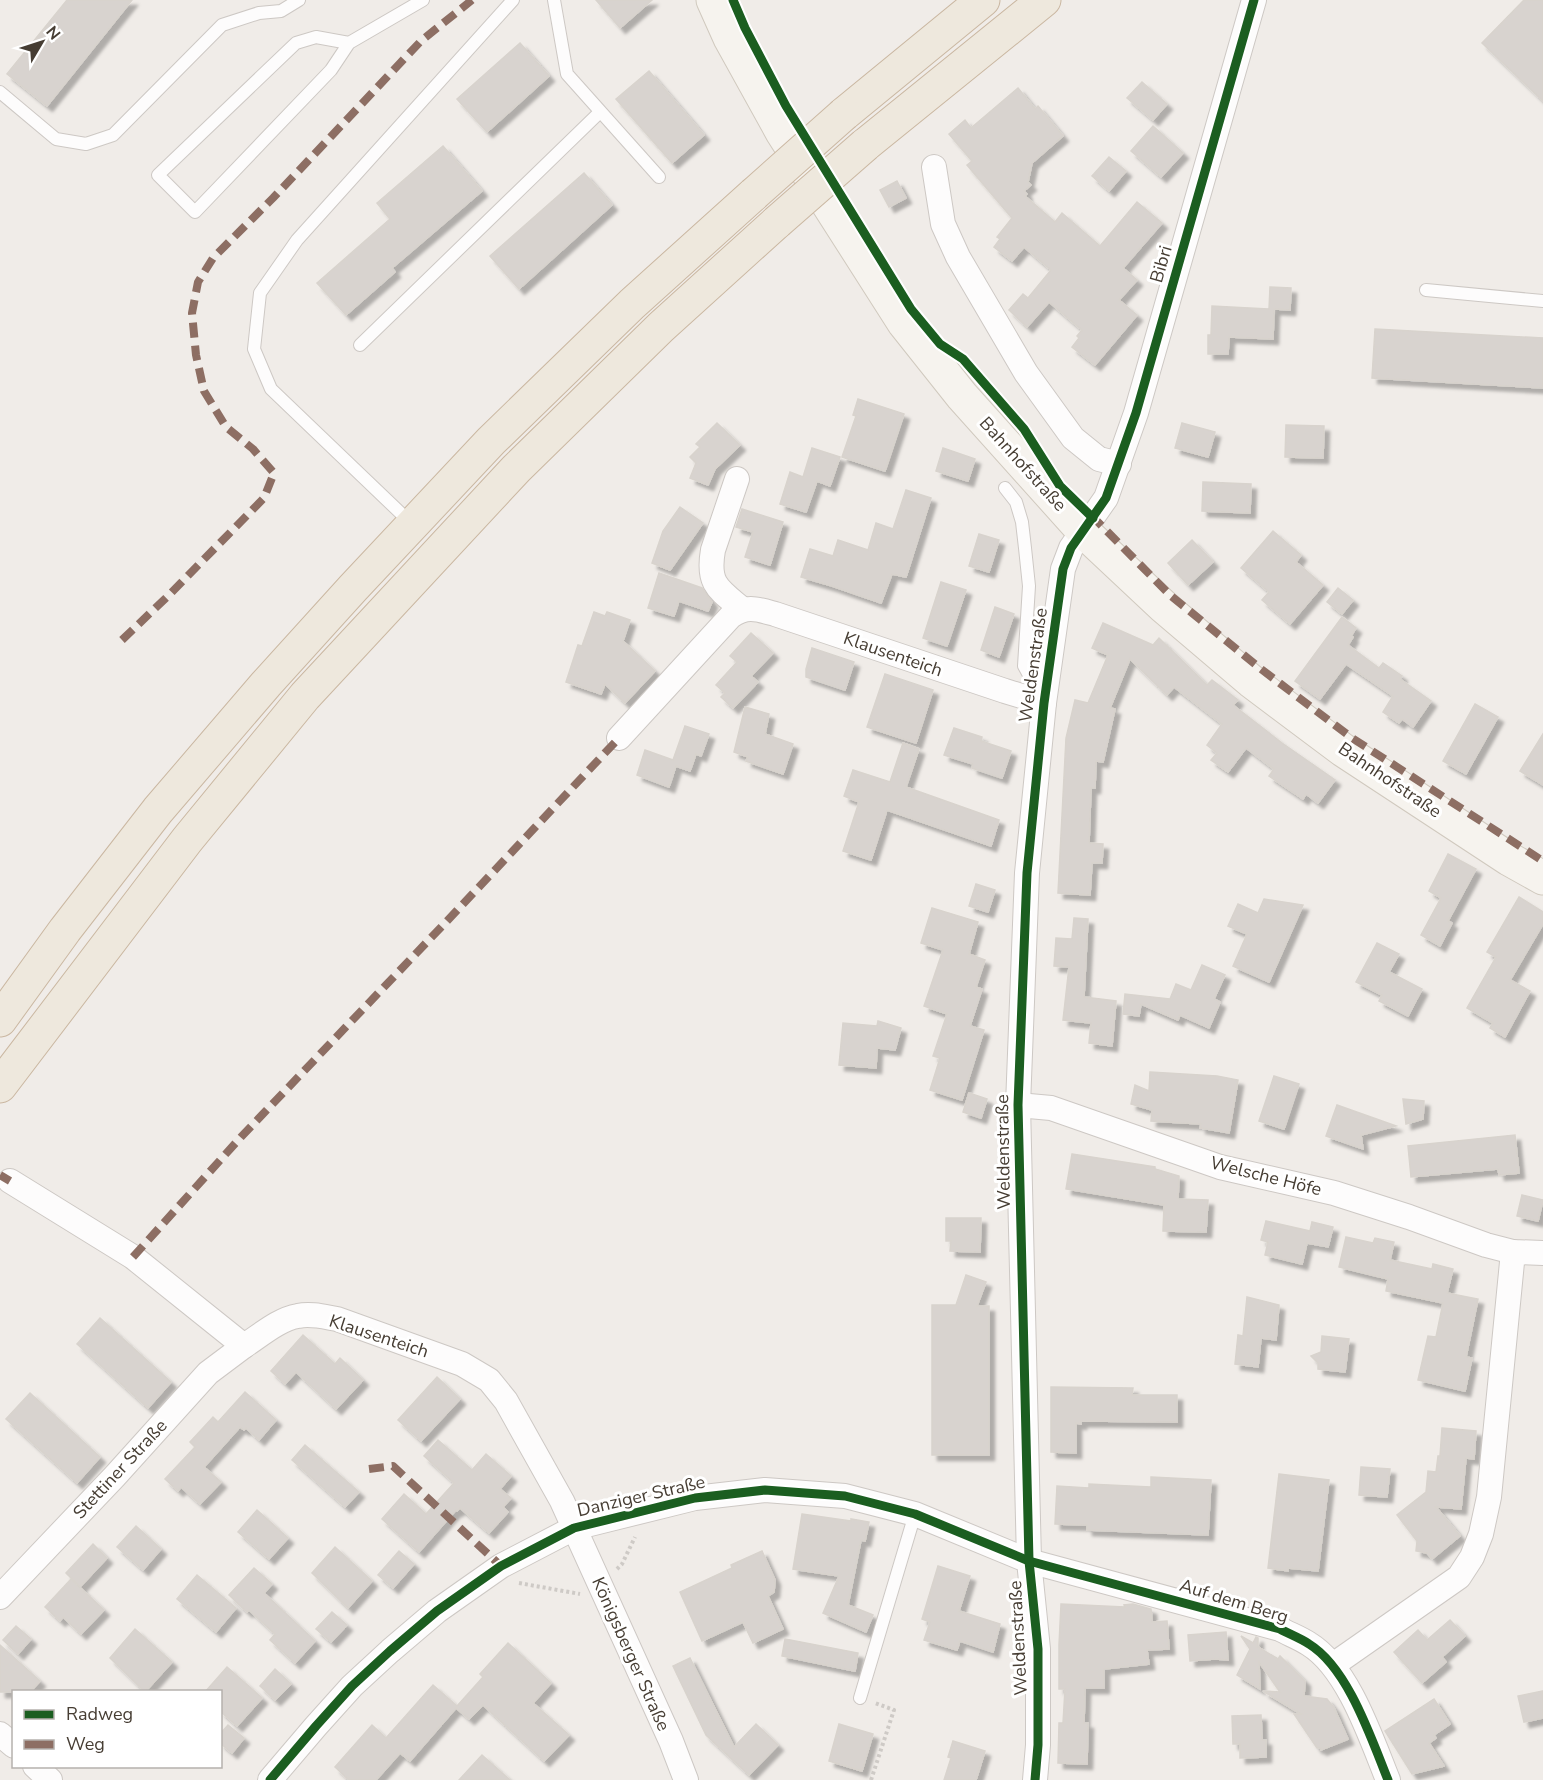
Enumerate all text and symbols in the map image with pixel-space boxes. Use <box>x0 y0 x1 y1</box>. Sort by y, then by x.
north arrow <box>12 12 72 72</box>
text: N <box>41 22 65 45</box>
street label: Bibri <box>1144 243 1178 285</box>
street label: Bahnhofstraße <box>974 412 1072 516</box>
street label: Weldenstraße <box>1013 606 1053 724</box>
street label: Klausenteich <box>840 626 946 682</box>
street label: Bahnhofstraße <box>1334 737 1446 823</box>
street label: Weldenstraße <box>990 1094 1016 1210</box>
street label: Welsche Höfe <box>1208 1151 1324 1201</box>
street label: Klausenteich <box>326 1309 432 1363</box>
street label: Stettiner Straße <box>68 1414 172 1524</box>
street label: Danziger Straße <box>575 1470 707 1522</box>
street label: Königsberger Straße <box>586 1573 676 1735</box>
street label: Auf dem Berg <box>1177 1573 1291 1629</box>
street label: Weldenstraße <box>1003 1580 1033 1696</box>
legend <box>12 1690 222 1768</box>
text: Radweg <box>66 1702 133 1726</box>
text: Weg <box>66 1732 105 1756</box>

